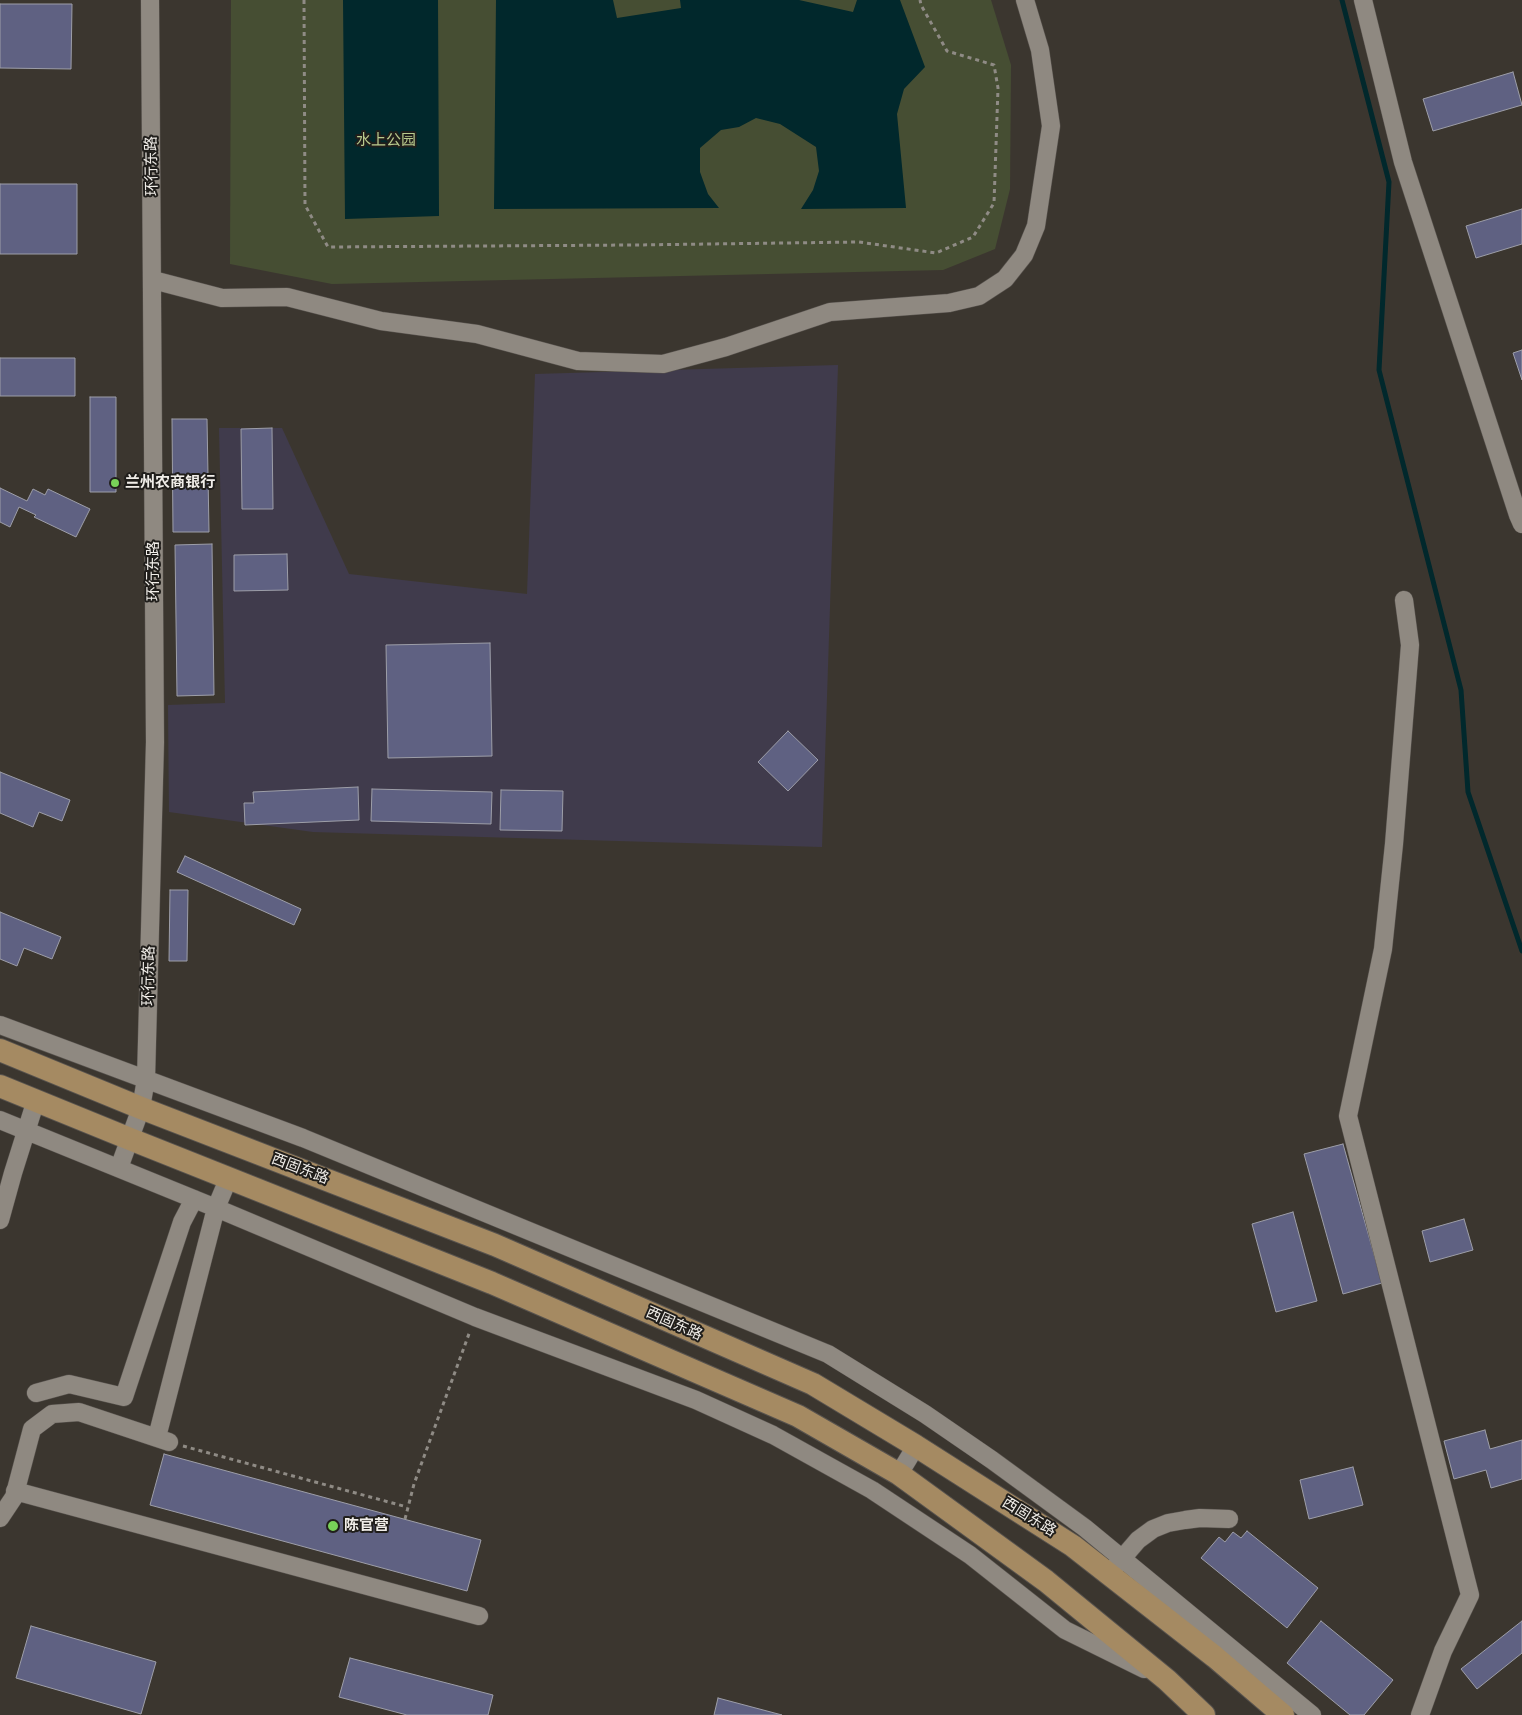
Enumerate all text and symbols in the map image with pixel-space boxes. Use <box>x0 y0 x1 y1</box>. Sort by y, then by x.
park label: 水上公园 <box>356 132 416 150</box>
street label: 环行东路 <box>142 136 162 196</box>
place label: 兰州农商银行 <box>125 474 215 492</box>
marker: 兰州农商银行 <box>109 477 121 489</box>
street label: 环行东路 <box>145 541 163 601</box>
street label: 环行东路 <box>139 946 159 1006</box>
street label: 西固东路 <box>269 1150 331 1188</box>
street label: 西固东路 <box>643 1304 705 1344</box>
street label: 西固东路 <box>999 1493 1059 1541</box>
place label: 陈官营 <box>344 1517 389 1535</box>
marker: 陈官营 <box>326 1519 340 1533</box>

